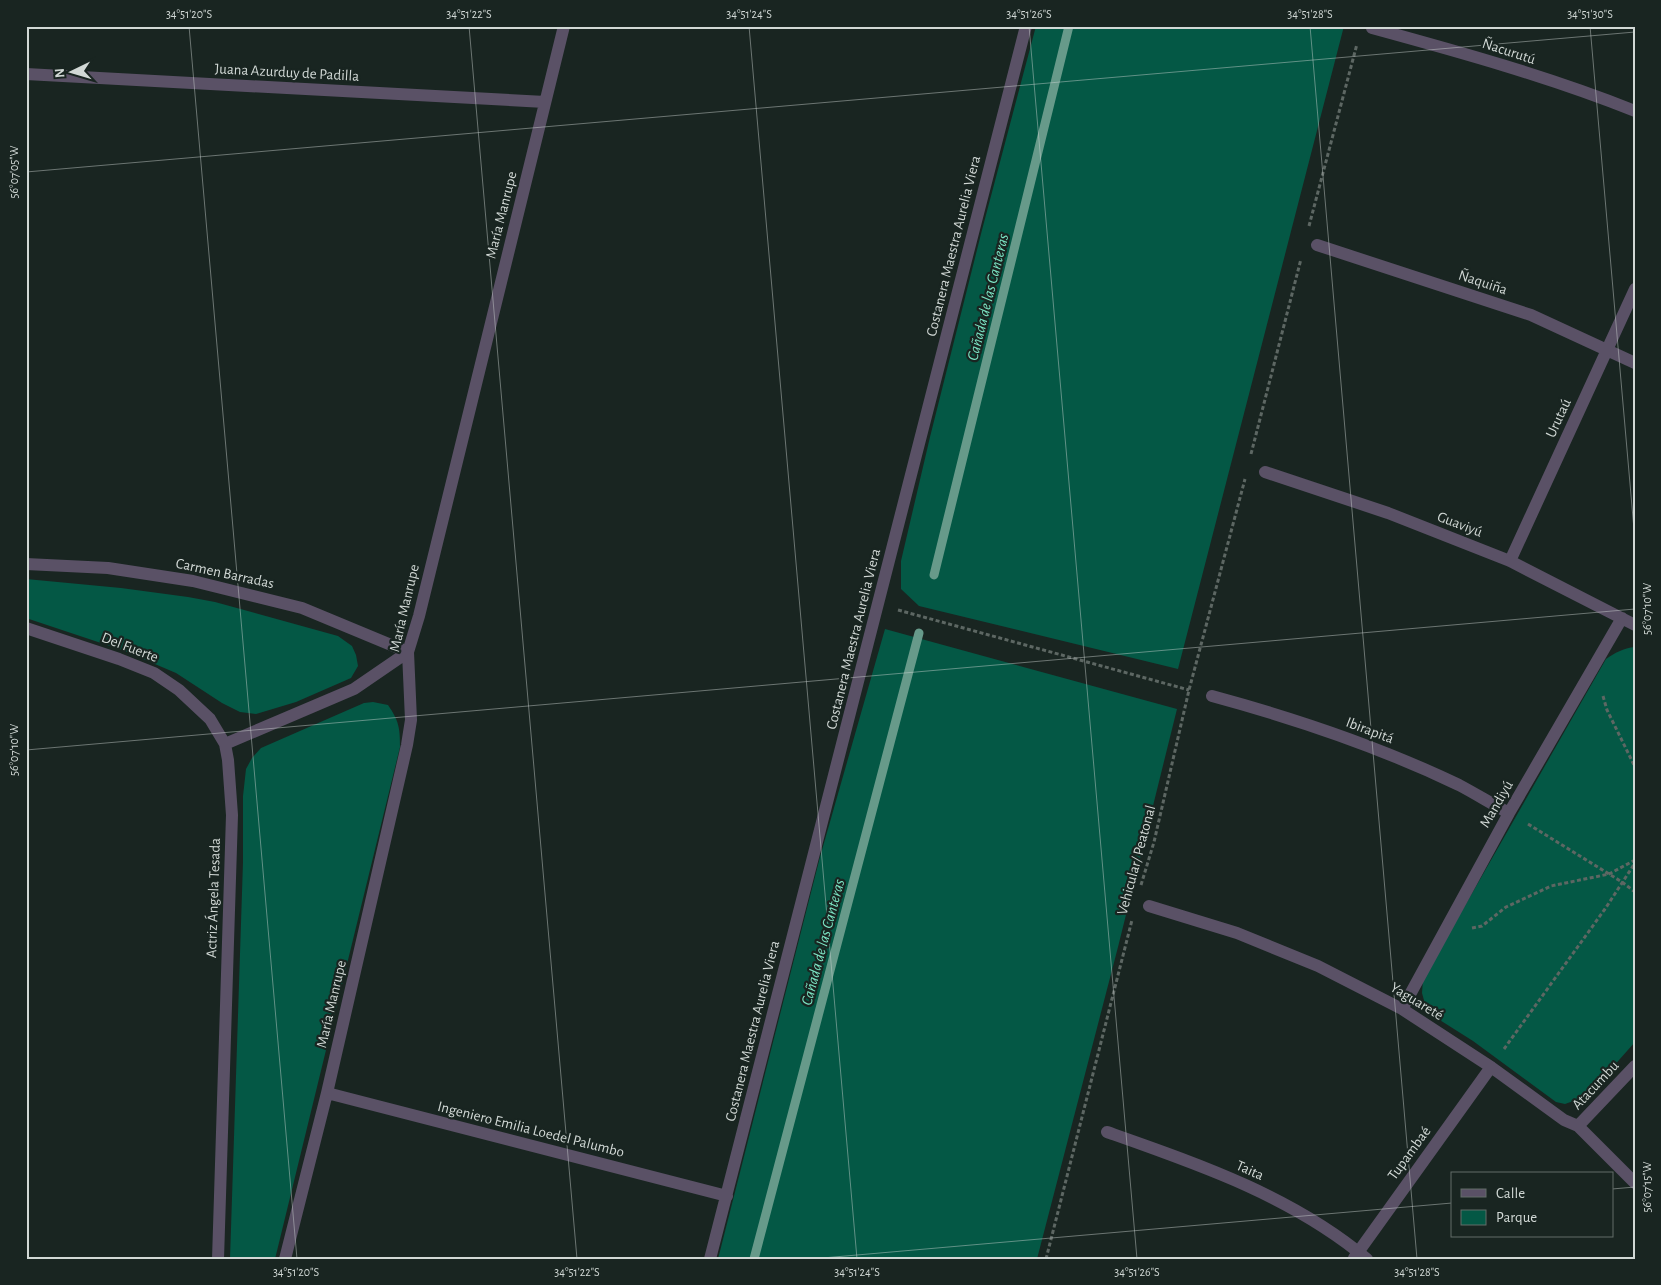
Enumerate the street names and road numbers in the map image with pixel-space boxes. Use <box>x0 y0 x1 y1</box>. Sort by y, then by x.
street label: Ñacurutú <box>1480 35 1538 67</box>
street label: Juana Azurduy de Padilla <box>214 61 360 84</box>
street label: Costanera Maestra Aurelia Viera <box>924 154 983 338</box>
street label: María Manrupe <box>483 170 520 260</box>
street label: Ñaquiña <box>1457 267 1510 297</box>
street label: Urutaú <box>1543 396 1574 440</box>
street label: Guaviyú <box>1435 509 1485 540</box>
street label: Costanera Maestra Aurelia Viera <box>824 547 883 731</box>
street label: Carmen Barradas <box>174 556 275 591</box>
street label: María Manrupe <box>387 563 422 653</box>
street label: Del Fuerte <box>99 630 160 665</box>
street label: Ibirapitá <box>1344 715 1396 746</box>
street label: Mandiyú <box>1477 778 1516 830</box>
street label: Vehicular/ Peatonal <box>1115 804 1158 917</box>
street label: Actriz Ángela Tesada <box>202 838 223 958</box>
street label: Costanera Maestra Aurelia Viera <box>723 939 782 1123</box>
street label: María Manrupe <box>314 959 349 1049</box>
street label: Yaguareté <box>1388 980 1446 1023</box>
street label: Atacumbu <box>1569 1058 1622 1113</box>
street label: Ingeniero Emilia Loedel Palumbo <box>436 1099 626 1160</box>
street label: Tupambaé <box>1385 1124 1434 1183</box>
street label: Taita <box>1234 1158 1266 1183</box>

